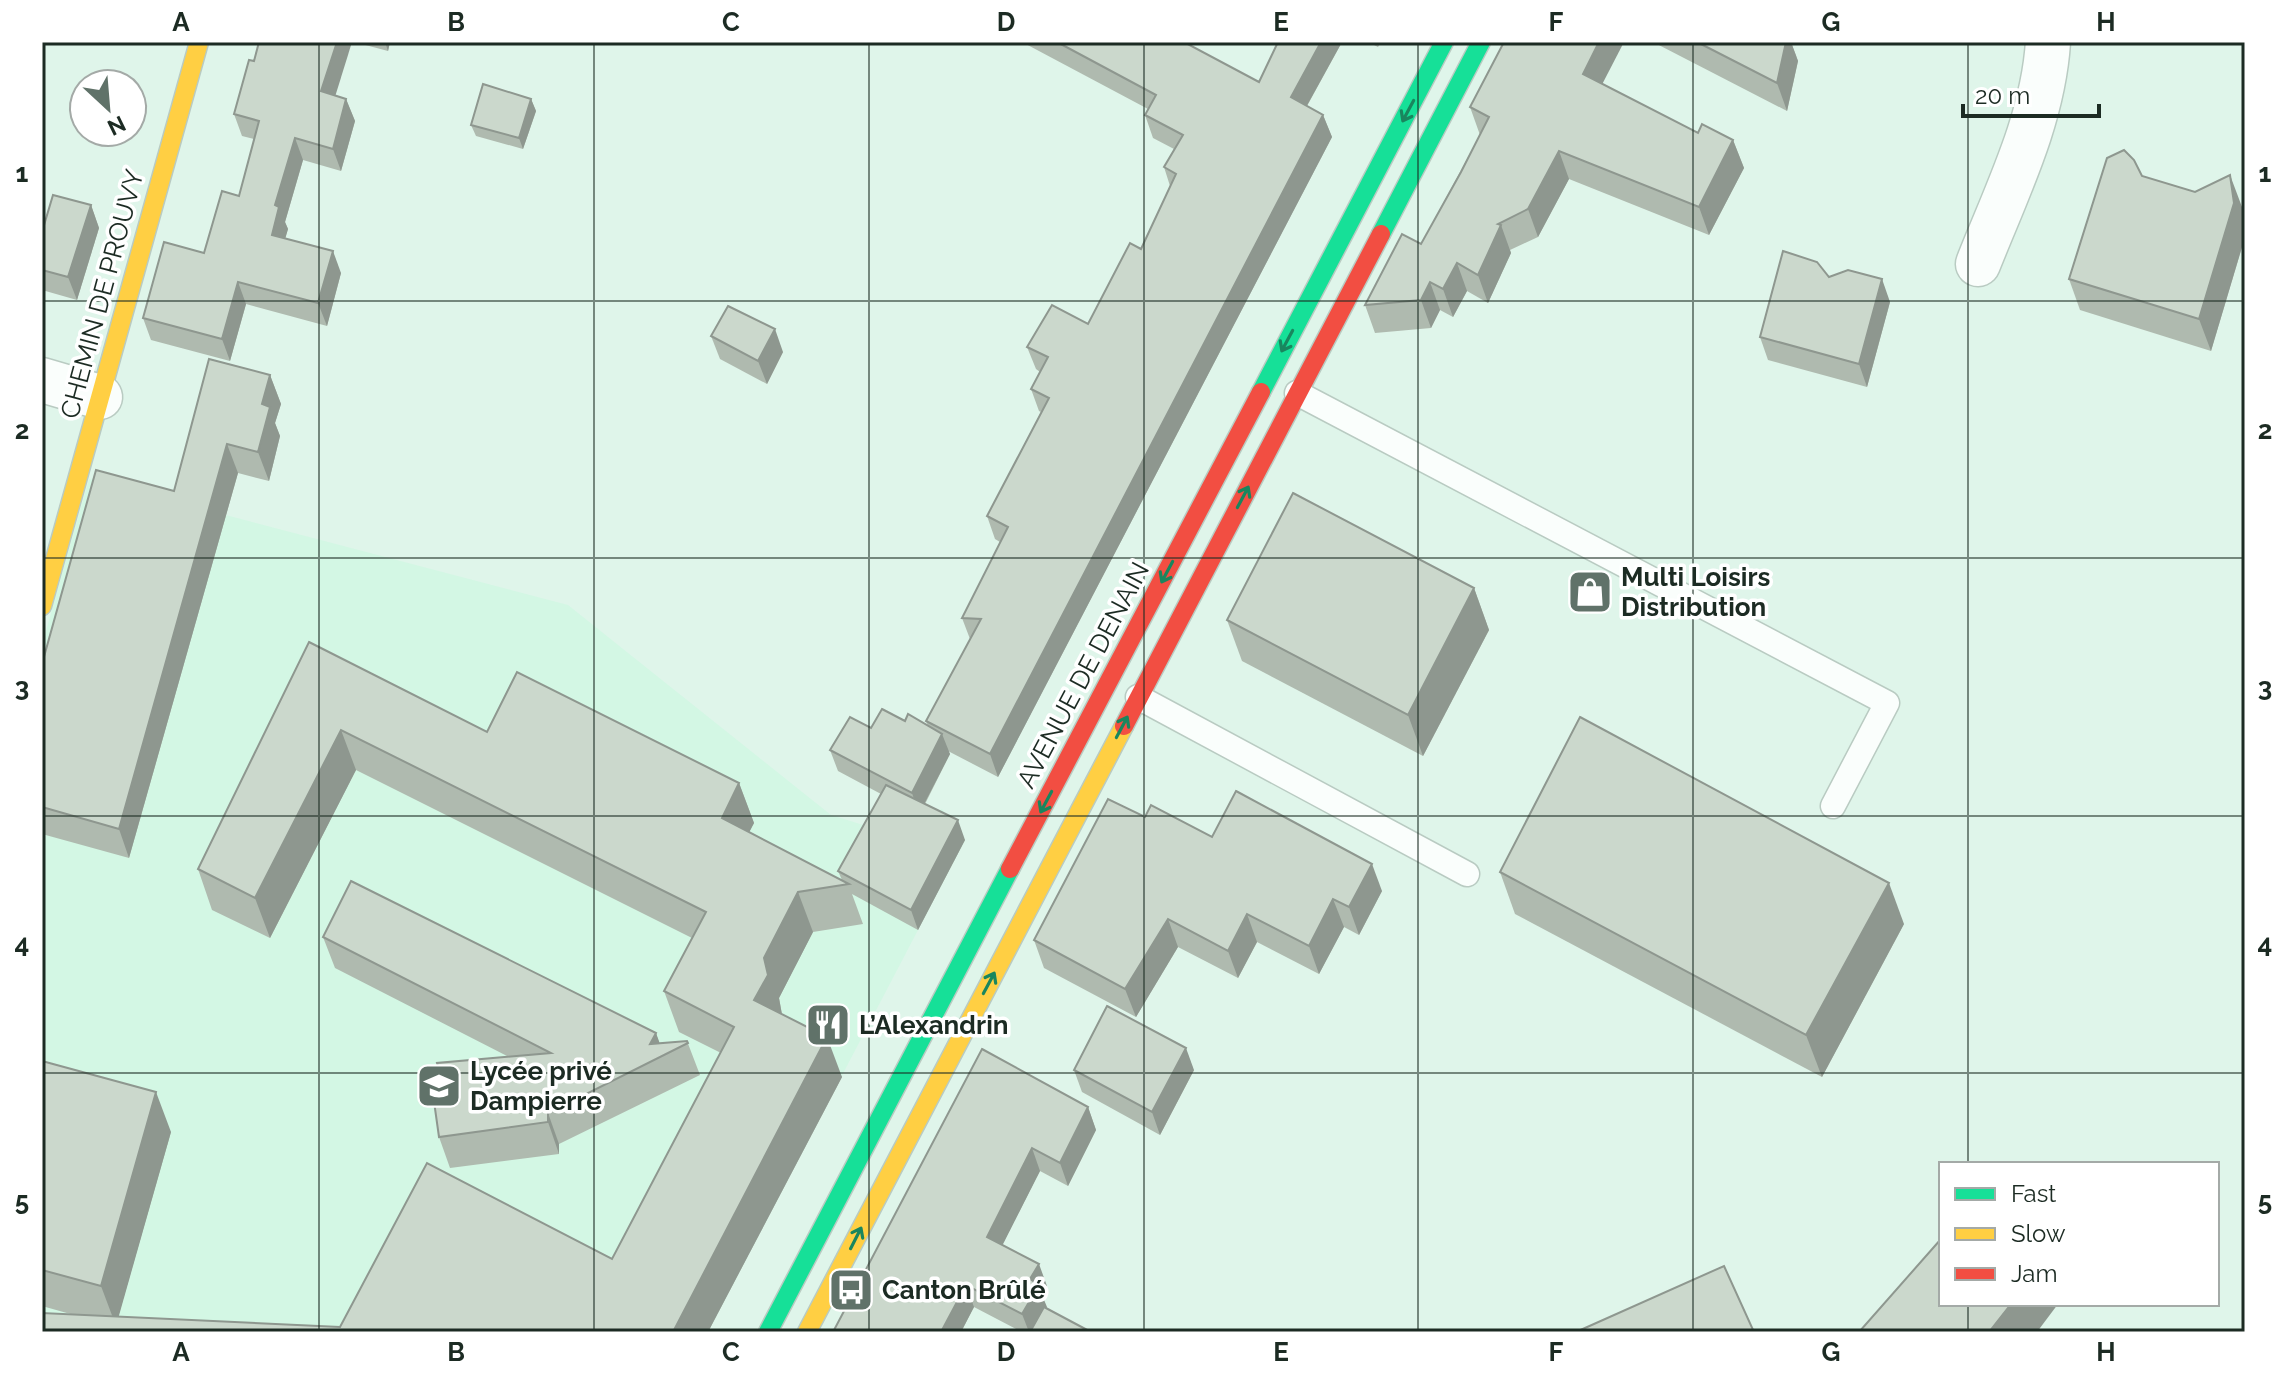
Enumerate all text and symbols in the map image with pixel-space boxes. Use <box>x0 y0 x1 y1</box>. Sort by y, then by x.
text: A <box>172 7 190 37</box>
text: B <box>447 7 465 37</box>
text: C <box>722 7 740 37</box>
text: D <box>997 7 1015 37</box>
text: E <box>1273 7 1289 37</box>
text: F <box>1549 7 1564 37</box>
text: G <box>1822 7 1840 37</box>
text: H <box>2096 7 2116 37</box>
north arrow <box>68 68 148 148</box>
scale bar <box>1963 68 2099 118</box>
text: 20 m <box>1975 81 2030 110</box>
one-way arrow <box>1399 99 1415 123</box>
text: N <box>104 111 130 141</box>
text: 1 <box>16 158 29 188</box>
text: 1 <box>2259 158 2272 188</box>
street label: CHEMIN DE PROUVY <box>54 166 150 422</box>
one-way arrow <box>1279 329 1295 353</box>
text: 2 <box>15 415 29 445</box>
text: 2 <box>2258 415 2272 445</box>
one-way arrow <box>1235 486 1251 509</box>
street label: AVENUE DE DENAIN <box>1011 557 1155 793</box>
one-way arrow <box>1158 559 1174 583</box>
place label: Multi Loisirs Distribution <box>1621 562 1770 622</box>
shop icon: Multi Loisirs Distribution <box>1566 568 1614 616</box>
text: 3 <box>15 672 29 702</box>
text: 3 <box>2258 672 2272 702</box>
one-way arrow <box>1115 716 1131 740</box>
one-way arrow <box>1037 790 1053 813</box>
text: 4 <box>15 929 29 959</box>
text: 4 <box>2258 929 2272 959</box>
one-way arrow <box>982 971 997 995</box>
restaurant icon: L’Alexandrin <box>804 1001 852 1049</box>
place label: L’Alexandrin <box>859 1010 1009 1040</box>
place label: Lycée privé Dampierre <box>470 1056 612 1116</box>
school or university icon: Lycée privé Dampierre <box>415 1062 463 1110</box>
legend <box>1939 1162 2219 1306</box>
text: Fast <box>2011 1179 2056 1208</box>
text: 5 <box>15 1186 29 1216</box>
text: 5 <box>2258 1186 2272 1216</box>
text: Slow <box>2011 1219 2066 1248</box>
one-way arrow <box>848 1227 864 1251</box>
text: Jam <box>2011 1259 2057 1288</box>
bus stop icon: Canton Brûlé <box>827 1266 875 1314</box>
place label: Canton Brûlé <box>882 1275 1046 1305</box>
text: A <box>172 1337 190 1367</box>
text: B <box>447 1337 465 1367</box>
text: C <box>722 1337 740 1367</box>
text: D <box>997 1337 1015 1367</box>
text: E <box>1273 1337 1289 1367</box>
text: F <box>1549 1337 1564 1367</box>
text: G <box>1822 1337 1840 1367</box>
text: H <box>2096 1337 2116 1367</box>

